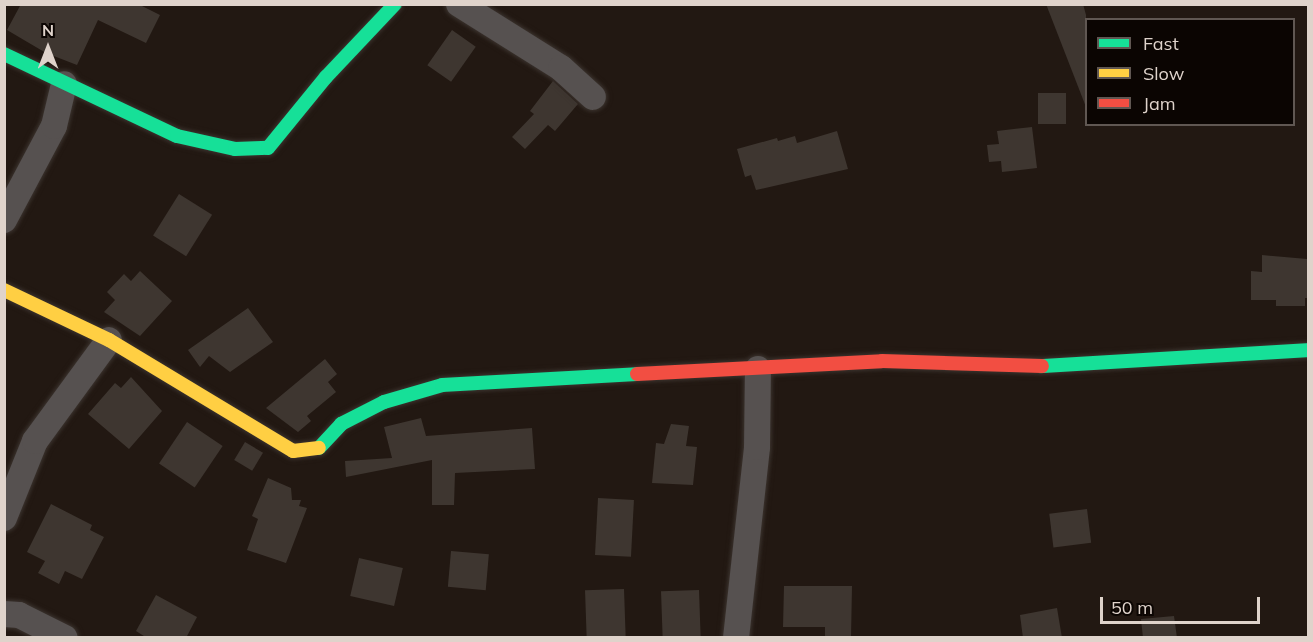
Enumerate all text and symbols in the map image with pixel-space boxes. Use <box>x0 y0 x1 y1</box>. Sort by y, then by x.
north arrow <box>18 18 78 78</box>
legend <box>1085 18 1295 126</box>
text: N <box>42 20 54 40</box>
text: Fast <box>1143 32 1179 55</box>
text: Slow <box>1143 62 1184 85</box>
text: Jam <box>1143 92 1176 115</box>
scale bar <box>1103 585 1264 623</box>
text: 50 m <box>1111 596 1153 619</box>

